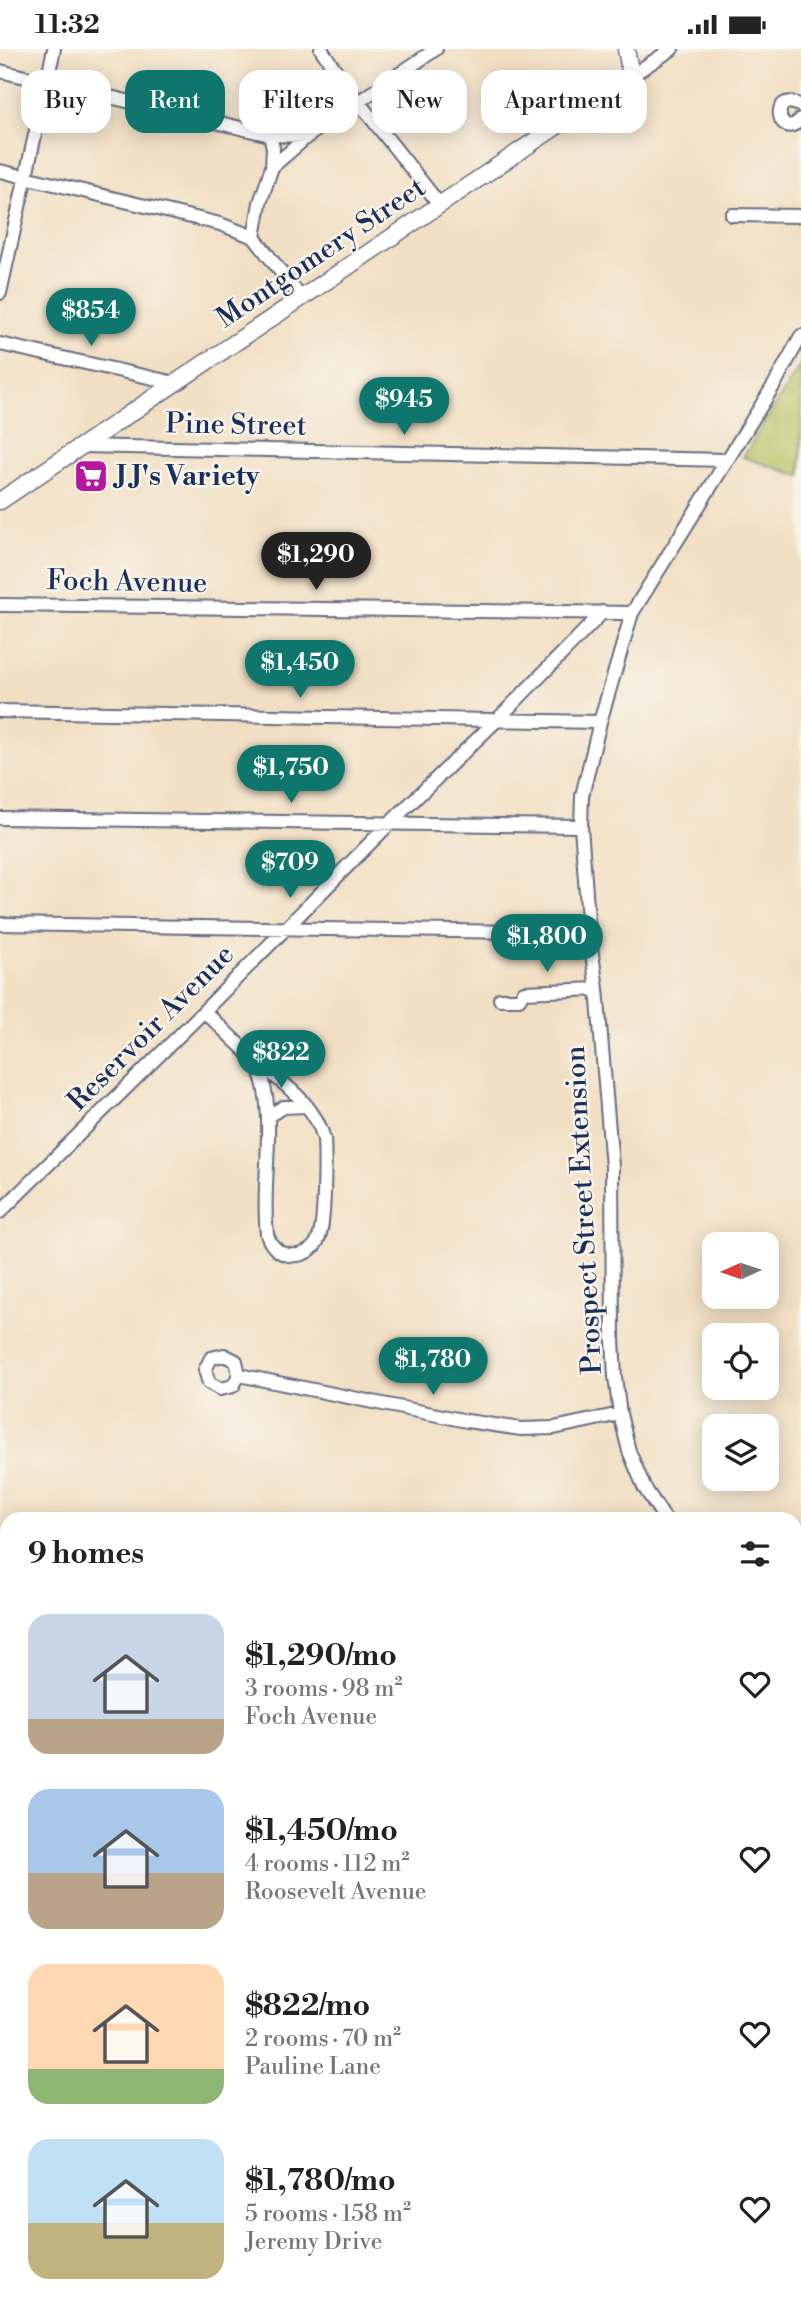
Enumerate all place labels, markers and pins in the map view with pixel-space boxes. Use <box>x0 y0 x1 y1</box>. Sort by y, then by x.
pin: $854 <box>50 289 132 348</box>
pin: $945 <box>363 377 445 437</box>
supermarket icon: J J's Variety <box>72 457 110 495</box>
place label: J J's Variety <box>112 459 261 494</box>
pin: $1,290 <box>259 533 373 592</box>
pin: $1,450 <box>243 641 357 700</box>
pin: $1,750 <box>234 745 348 805</box>
pin: $709 <box>249 841 331 900</box>
pin: $1,800 <box>490 915 604 974</box>
pin: $822 <box>240 1031 322 1090</box>
pin: $1,780 <box>376 1337 490 1397</box>

